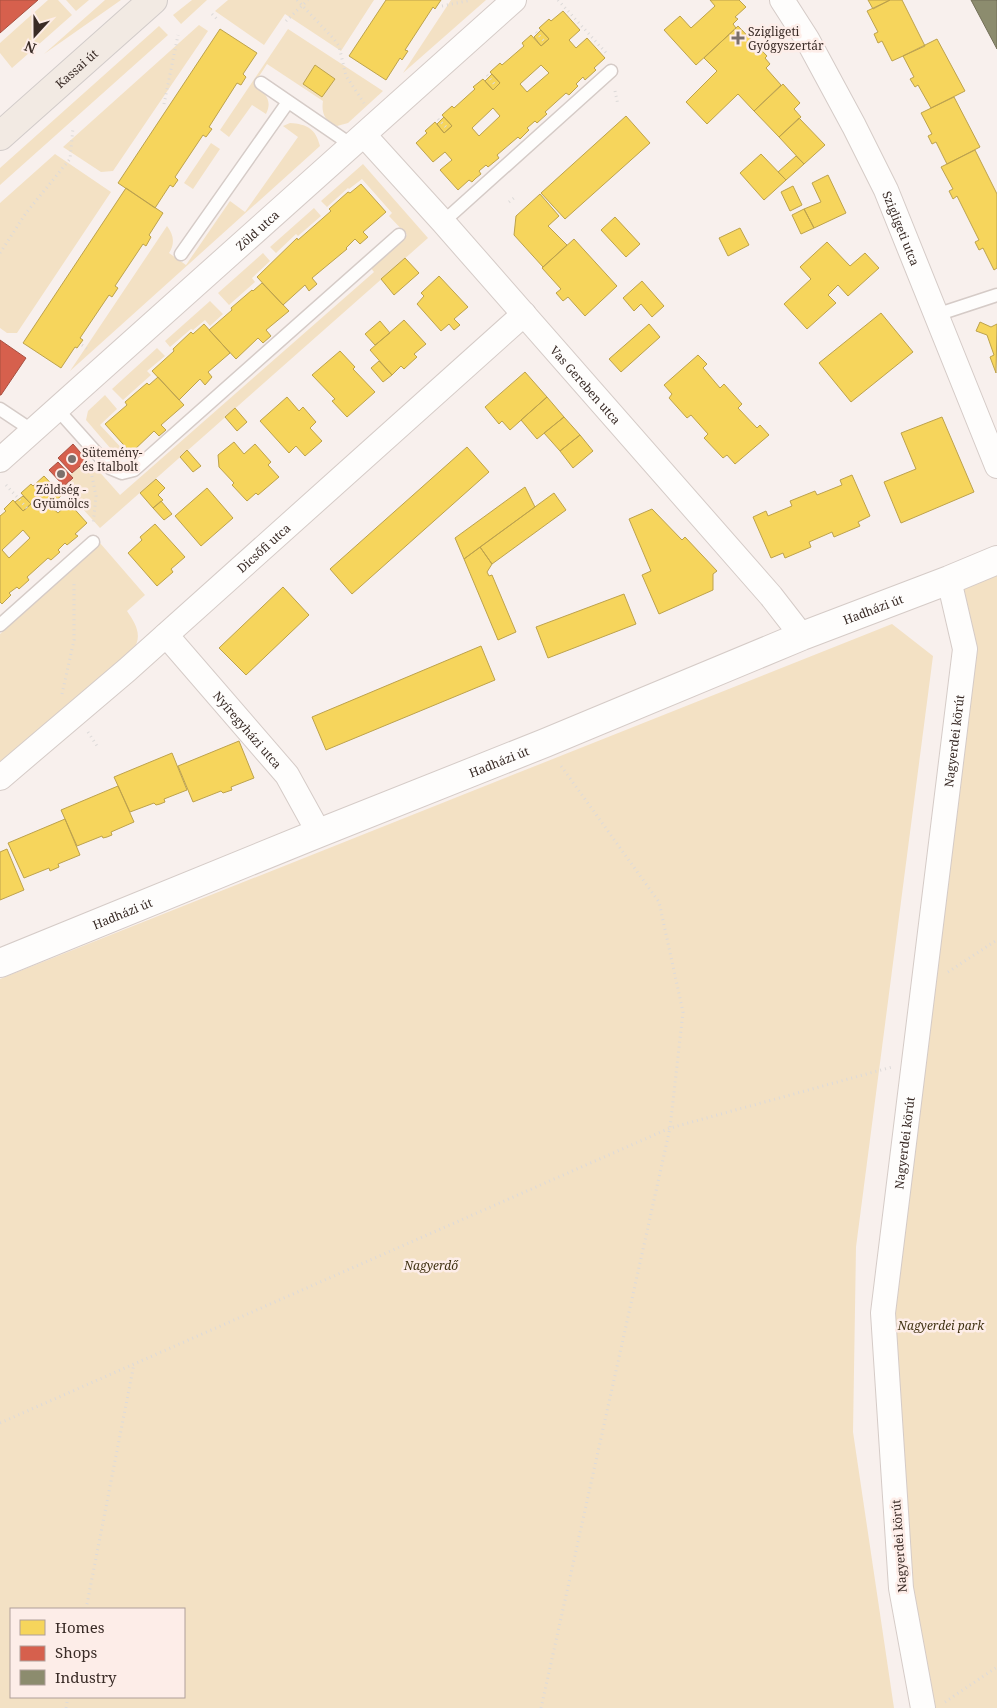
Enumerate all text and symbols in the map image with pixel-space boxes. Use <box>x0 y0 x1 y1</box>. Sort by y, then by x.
north arrow <box>10 10 60 60</box>
place label: Szigligeti Gyógyszertár <box>748 23 824 54</box>
marker: Szigligeti Gyógyszertár <box>732 32 744 44</box>
text: N <box>22 37 39 58</box>
street label: Kassai út <box>51 45 101 92</box>
street label: Szigligeti utca <box>879 188 924 268</box>
street label: Zöld utca <box>232 206 283 254</box>
street label: Vas Gereben utca <box>547 342 625 428</box>
place label: Sütemény- és Italbolt <box>82 444 143 475</box>
marker: Sütemény- és Italbolt <box>66 453 78 465</box>
marker: Zöldség - Gyümölcs <box>55 468 67 480</box>
place label: Zöldség - Gyümölcs <box>33 481 89 512</box>
street label: Dicsőfi utca <box>233 519 294 576</box>
street label: Hadházi út <box>840 590 905 628</box>
street label: Nyíregyházi utca <box>210 687 286 772</box>
street label: Nagyerdei körút <box>939 694 968 788</box>
street label: Hadházi út <box>466 742 531 781</box>
street label: Hadházi út <box>90 893 155 933</box>
street label: Nagyerdei körút <box>890 1096 918 1190</box>
park label: Nagyerdő <box>403 1257 459 1274</box>
park label: Nagyerdei park <box>897 1317 985 1334</box>
street label: Nagyerdei körút <box>887 1499 911 1593</box>
legend <box>10 1608 185 1698</box>
text: Homes <box>55 1617 105 1637</box>
text: Shops <box>55 1642 98 1662</box>
text: Industry <box>55 1667 117 1687</box>

